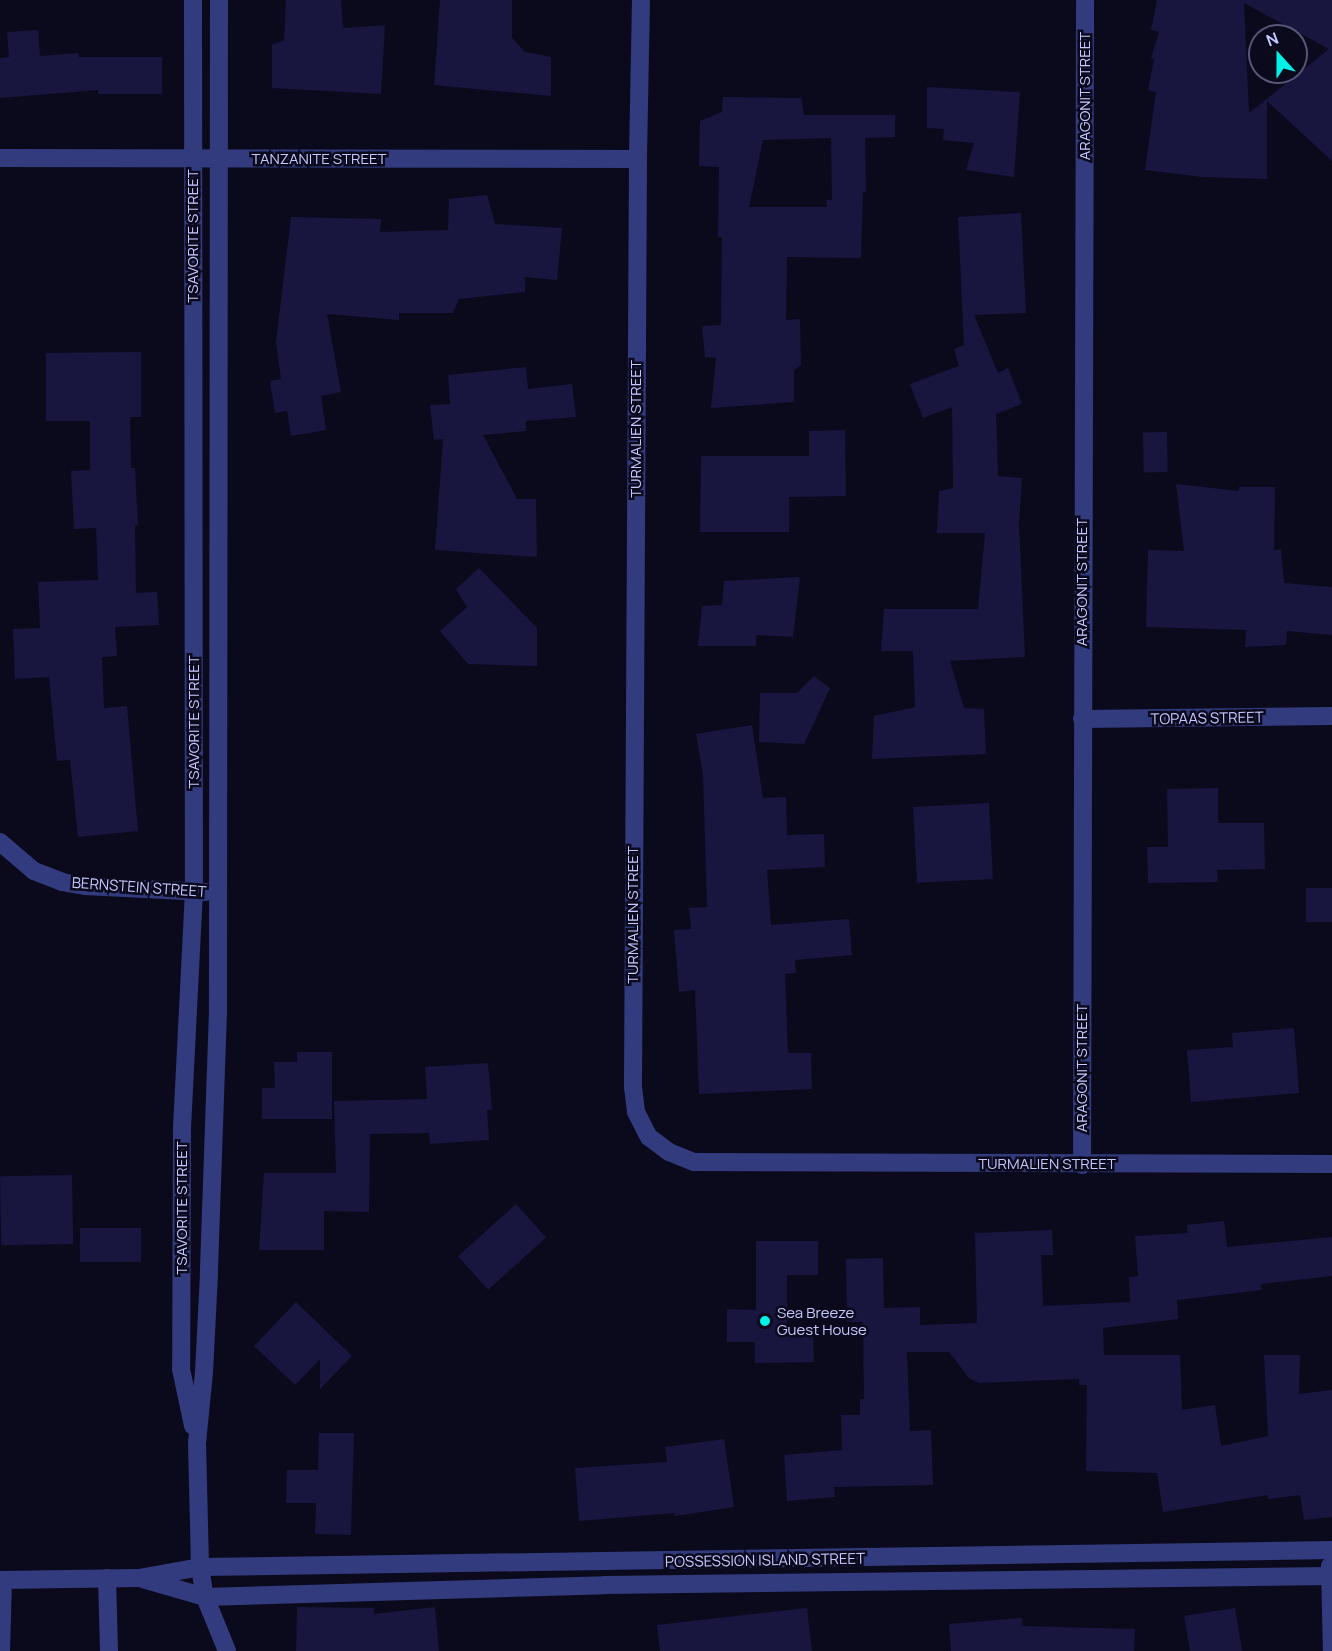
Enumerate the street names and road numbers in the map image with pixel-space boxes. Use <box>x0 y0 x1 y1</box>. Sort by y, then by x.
street label: ARAGONIT STREET <box>1076 31 1094 161</box>
street label: TANZANITE STREET <box>251 150 387 168</box>
street label: TSAVORITE STREET <box>184 169 202 303</box>
street label: TURMALIEN STREET <box>627 360 645 498</box>
street label: ARAGONIT STREET <box>1073 517 1091 647</box>
street label: TSAVORITE STREET <box>185 655 203 789</box>
street label: TOPAAS STREET <box>1150 708 1264 728</box>
street label: TURMALIEN STREET <box>624 846 642 984</box>
street label: BERNSTEIN STREET <box>71 873 207 901</box>
street label: ARAGONIT STREET <box>1073 1003 1091 1133</box>
street label: TSAVORITE STREET <box>173 1141 191 1275</box>
street label: TURMALIEN STREET <box>978 1155 1116 1173</box>
street label: POSSESSION ISLAND STREET <box>665 1549 865 1571</box>

